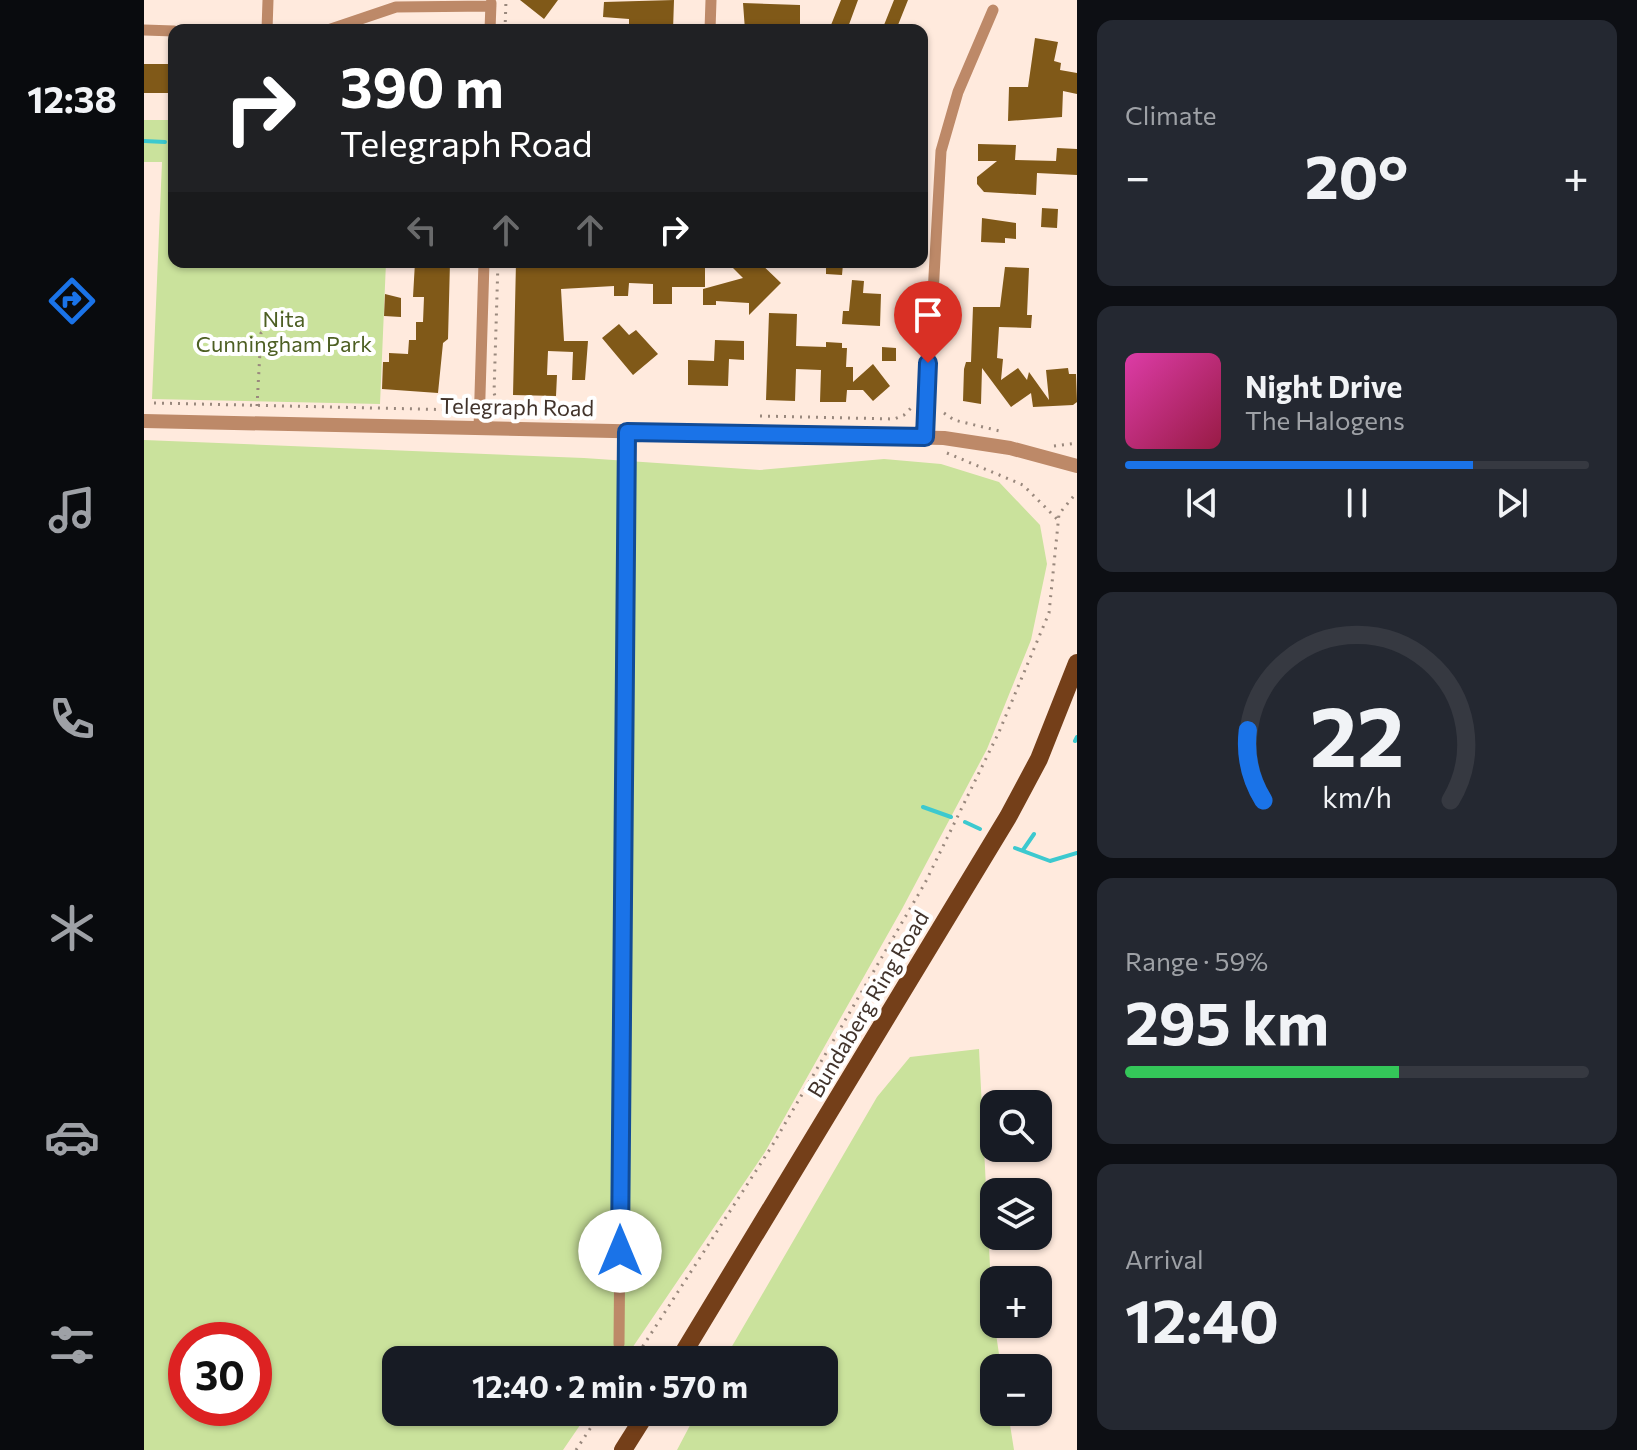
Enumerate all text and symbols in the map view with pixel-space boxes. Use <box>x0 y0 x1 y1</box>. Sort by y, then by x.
text: 390 m <box>340 51 504 120</box>
icon: right <box>208 56 312 160</box>
text: 12:38 <box>27 76 117 120</box>
text: Climate <box>1125 99 1217 130</box>
text: Telegraph Road <box>340 120 593 164</box>
text: 20° <box>1305 138 1408 211</box>
text: − <box>1125 148 1150 202</box>
text: + <box>1563 148 1589 202</box>
icon: left <box>400 208 444 252</box>
icon: ahead <box>484 208 528 252</box>
icon: ahead <box>568 208 612 252</box>
icon: right <box>652 208 696 252</box>
icon: directions <box>44 273 100 329</box>
pin <box>894 281 962 363</box>
icon: arrive <box>906 293 950 337</box>
park label: Nita Cunningham Park <box>196 305 372 357</box>
text: Night Drive <box>1245 367 1402 404</box>
street label: Telegraph Road <box>440 392 594 421</box>
text: The Halogens <box>1245 404 1405 435</box>
icon: previous <box>1180 481 1224 525</box>
icon: pause <box>1335 481 1379 525</box>
icon: next <box>1490 481 1534 525</box>
icon: music <box>44 482 100 538</box>
text: 22 <box>1310 682 1404 784</box>
icon: phone <box>44 691 100 747</box>
text: km/h <box>1322 779 1392 814</box>
icon: climate <box>44 900 100 956</box>
street label: Bundaberg Ring Road <box>801 905 934 1102</box>
text: Range · 59% <box>1125 945 1268 976</box>
text: 295 km <box>1125 984 1329 1057</box>
map controls <box>980 1090 1052 1426</box>
button: search <box>980 1090 1052 1162</box>
icon: car <box>44 1109 100 1165</box>
button: layers <box>980 1178 1052 1250</box>
position arrow <box>578 1209 662 1293</box>
text: Arrival <box>1125 1243 1204 1274</box>
button: + <box>980 1266 1052 1338</box>
text: 12:40 <box>1125 1282 1279 1355</box>
icon: filters <box>44 1317 100 1373</box>
speed limit sign: 30 <box>168 1322 272 1426</box>
button: − <box>980 1354 1052 1426</box>
text: 12:40 · 2 min · 570 m <box>472 1367 748 1404</box>

